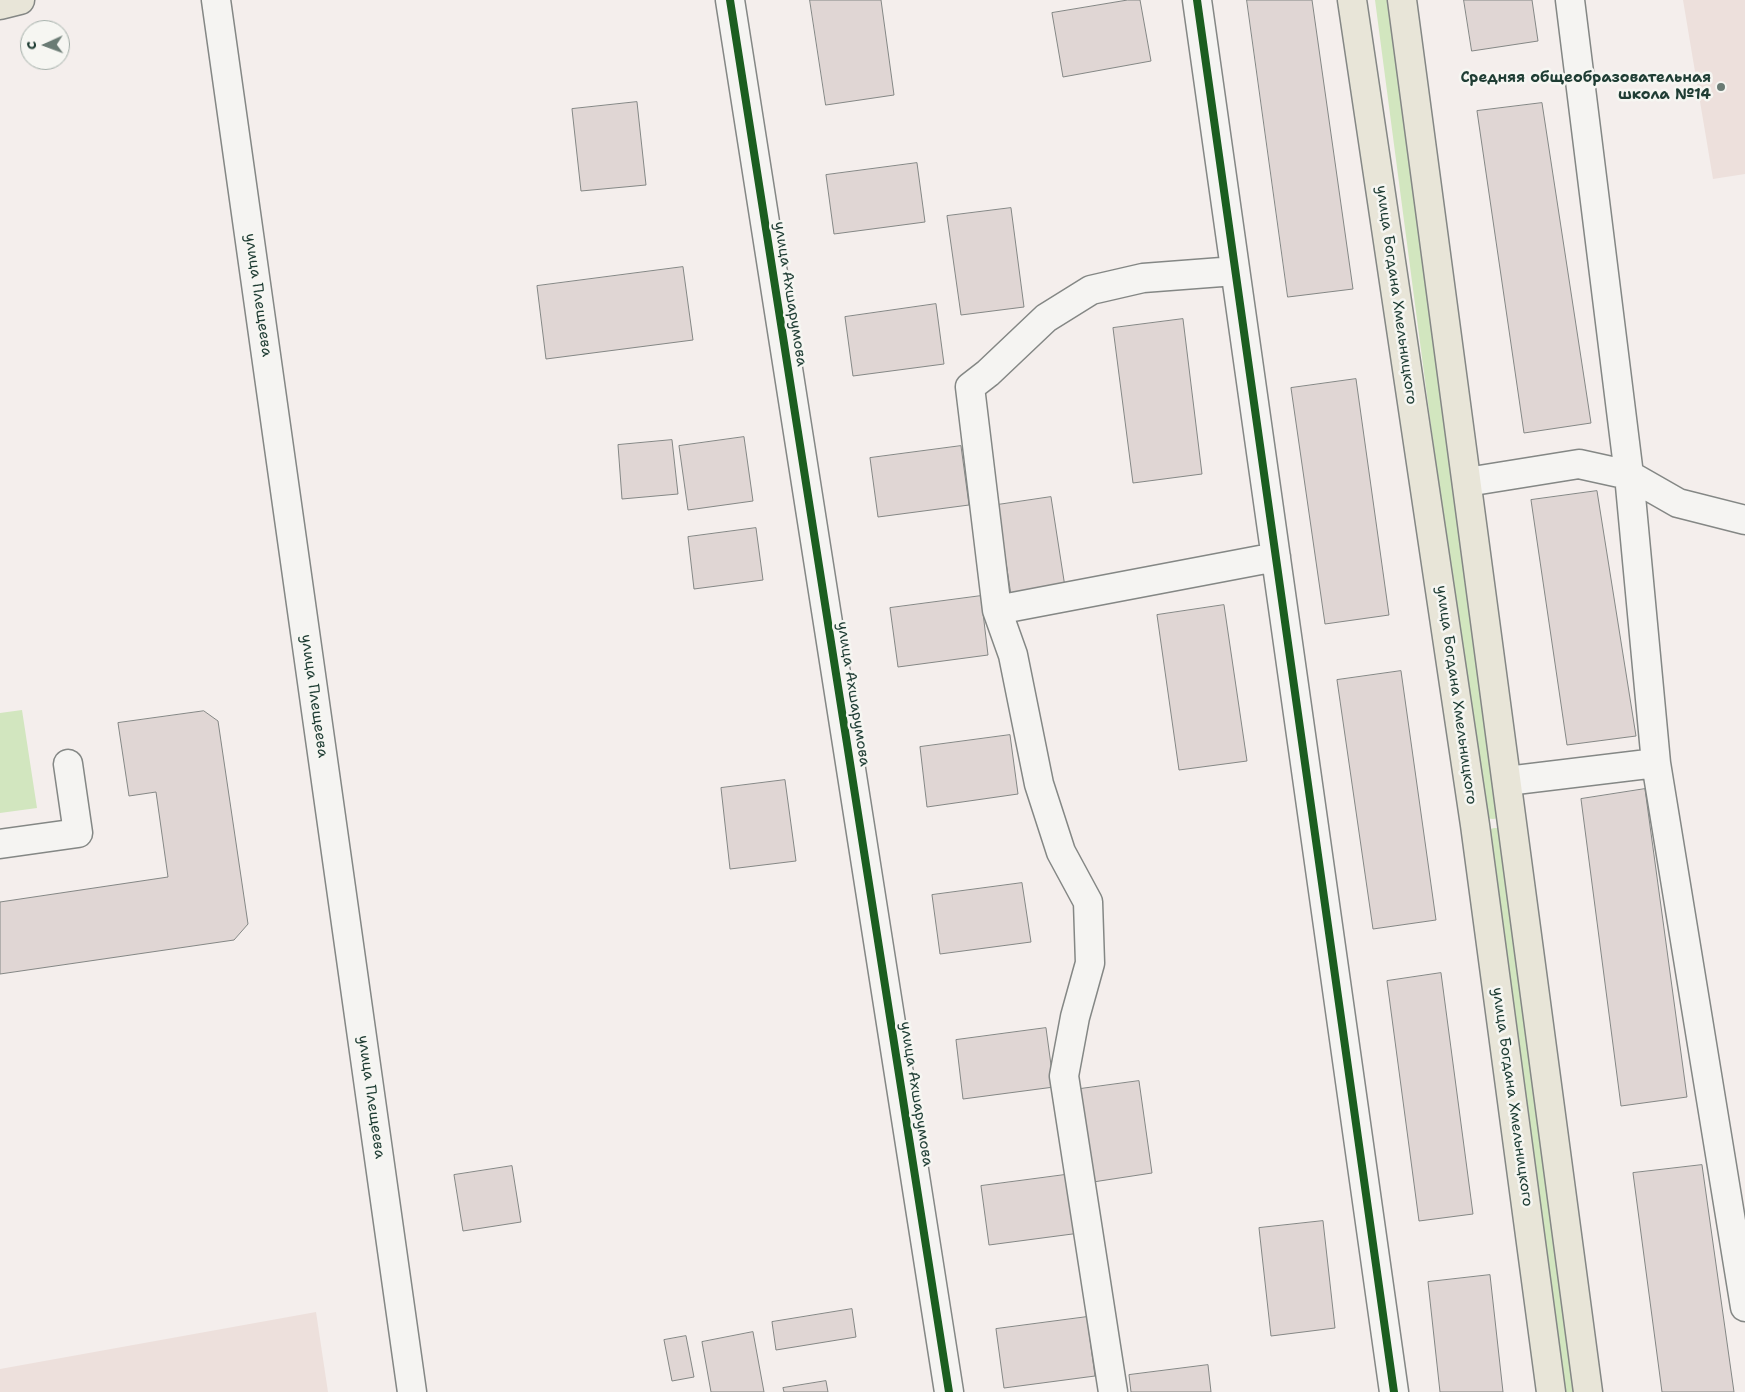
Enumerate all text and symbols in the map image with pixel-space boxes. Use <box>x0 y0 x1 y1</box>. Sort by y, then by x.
north arrow <box>20 20 70 70</box>
text: С <box>22 41 40 50</box>
place label: Средняя общеобразовательная школа №14 <box>1460 69 1711 104</box>
marker: Средняя общеобразовательная школа №14 <box>1715 81 1727 93</box>
street label: улица Богдана Хмельницкого <box>1372 184 1420 406</box>
street label: улица Ахшарумова <box>770 220 810 368</box>
street label: улица Плещеева <box>240 232 276 358</box>
street label: улица Богдана Хмельницкого <box>1432 584 1480 806</box>
street label: улица Ахшарумова <box>833 620 873 768</box>
street label: улица Плещеева <box>296 633 332 759</box>
street label: улица Богдана Хмельницкого <box>1488 986 1536 1208</box>
street label: улица Ахшарумова <box>896 1020 936 1168</box>
street label: улица Плещеева <box>353 1034 389 1160</box>

